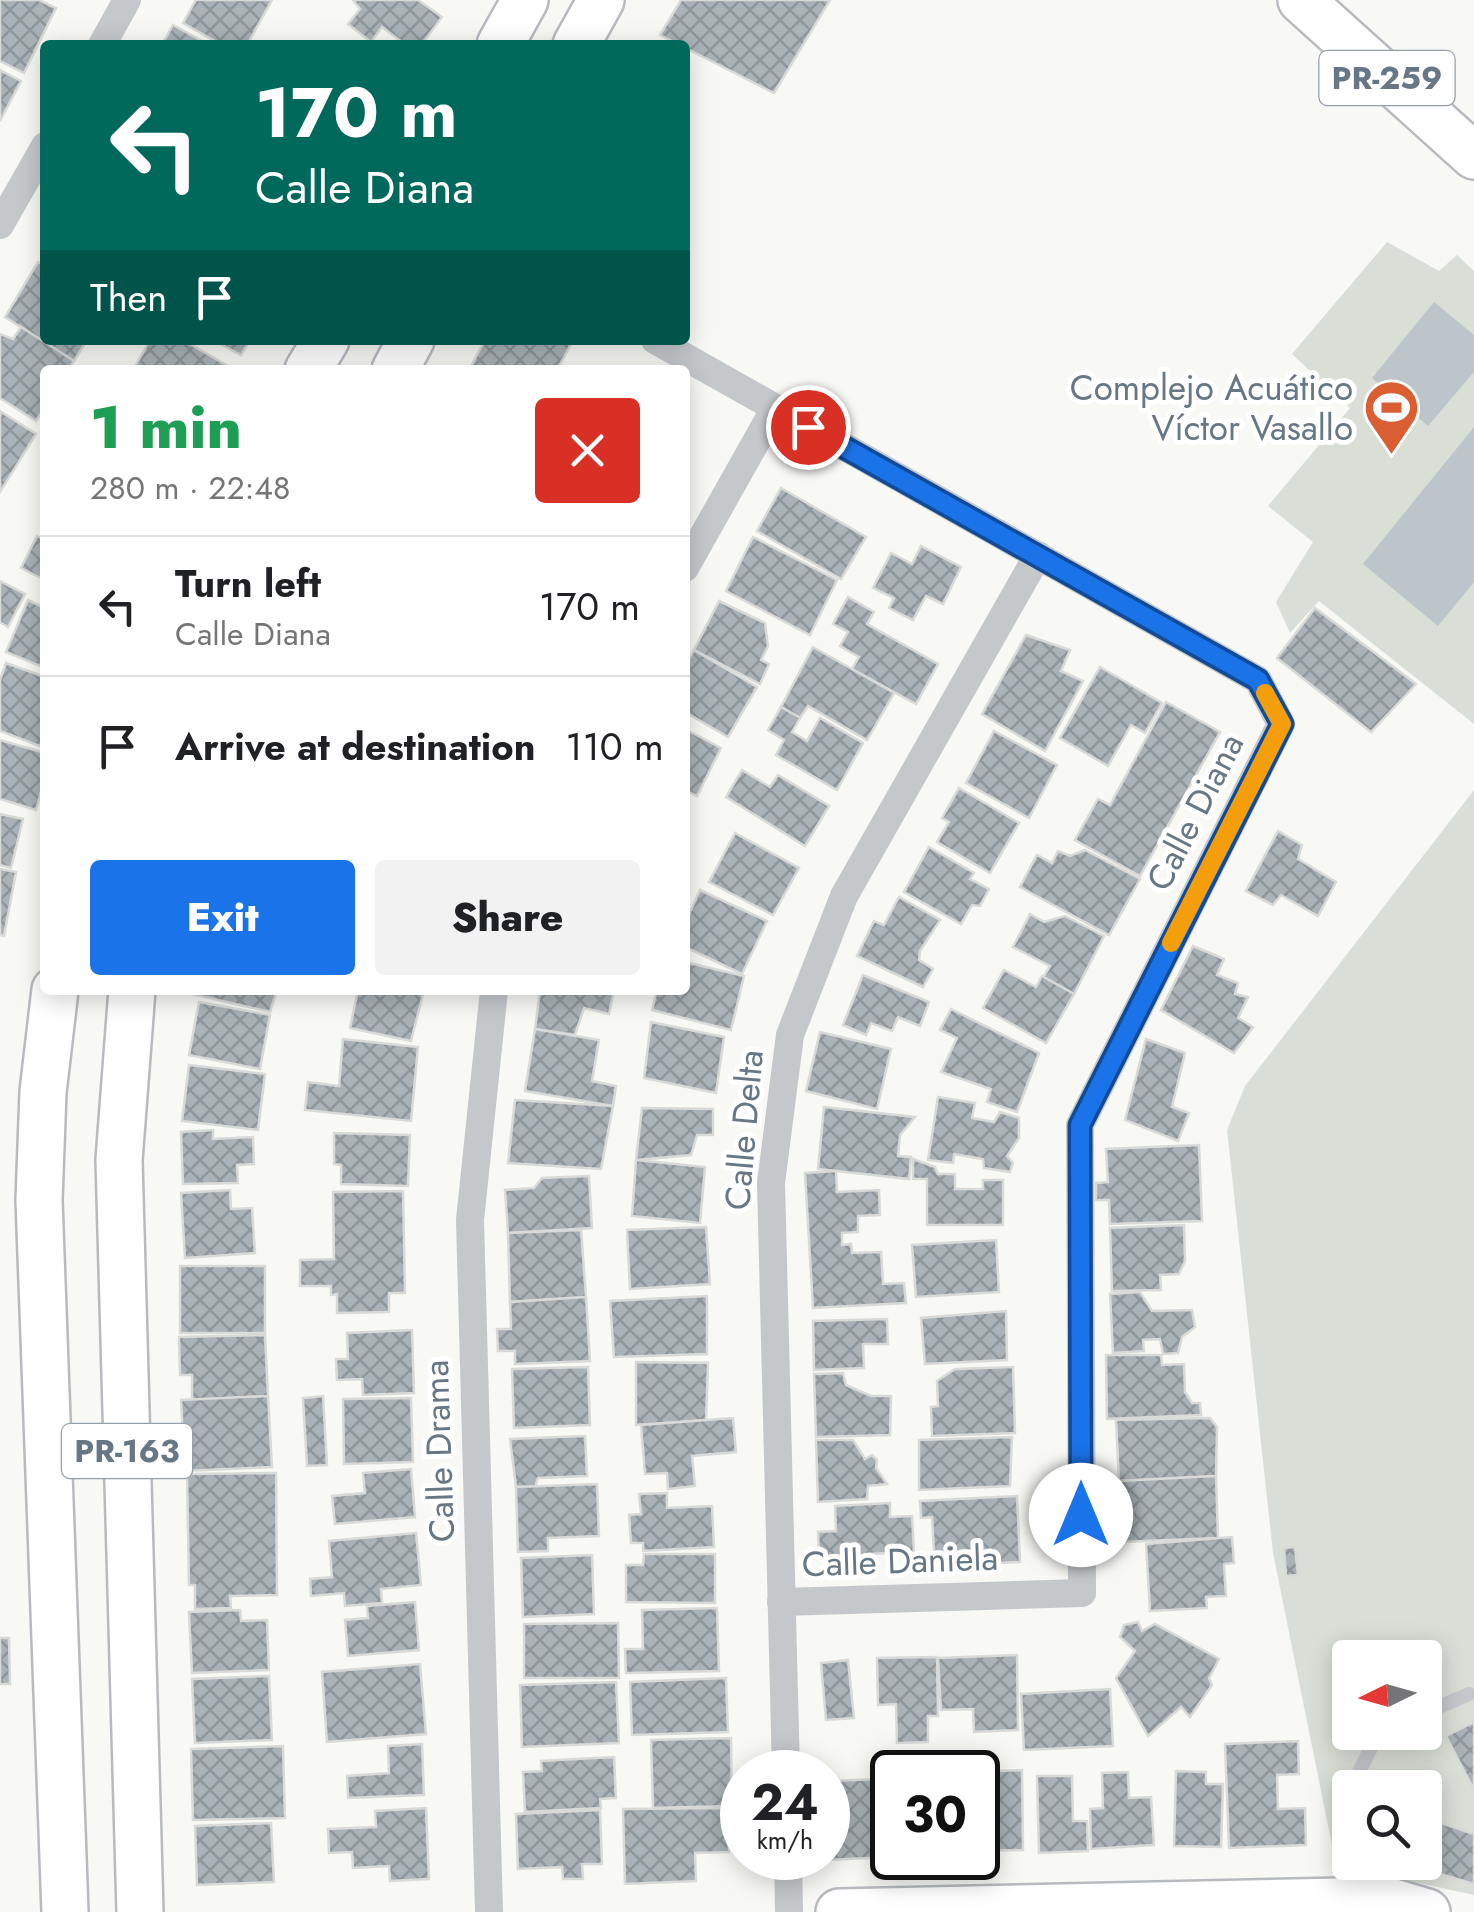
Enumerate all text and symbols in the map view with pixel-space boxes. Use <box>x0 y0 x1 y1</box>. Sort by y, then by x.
road number: PR-259 <box>1320 51 1454 105</box>
text: 170 m <box>255 62 458 163</box>
icon: left <box>90 80 220 210</box>
text: Calle Diana <box>255 155 474 220</box>
text: Then <box>90 270 167 325</box>
icon: arrive <box>187 270 242 325</box>
place label: Complejo Acuático Víctor Vasallo <box>1070 363 1353 453</box>
sports icon: Complejo Acuático Víctor Vasallo <box>1362 378 1422 457</box>
text: 1 min <box>90 384 242 471</box>
pin <box>766 385 851 470</box>
button: close <box>535 398 640 503</box>
icon: arrive <box>781 400 836 455</box>
text: 280 m · 22:48 <box>90 465 290 511</box>
text: Turn left <box>175 556 321 611</box>
icon: left <box>90 579 145 634</box>
text: 170 m <box>539 579 640 634</box>
text: Calle Diana <box>175 611 331 657</box>
icon: arrive <box>90 719 145 774</box>
text: Arrive at destination <box>175 719 536 774</box>
text: 110 m <box>566 719 664 774</box>
street label: Calle Diana <box>1134 725 1256 899</box>
button: Exit <box>90 860 355 975</box>
button: Share <box>375 860 640 975</box>
street label: Calle Delta <box>712 1048 776 1212</box>
street label: Calle Drama <box>411 1359 467 1543</box>
road number: PR-163 <box>62 1424 192 1478</box>
position arrow <box>1029 1463 1133 1567</box>
street label: Calle Daniela <box>801 1533 999 1589</box>
north arrow <box>1332 1640 1442 1750</box>
map controls <box>1332 1640 1442 1880</box>
speed limit sign: 30 <box>870 1750 1000 1880</box>
text: 24 <box>751 1766 819 1839</box>
button: search <box>1332 1770 1442 1880</box>
text: km/h <box>757 1822 813 1858</box>

